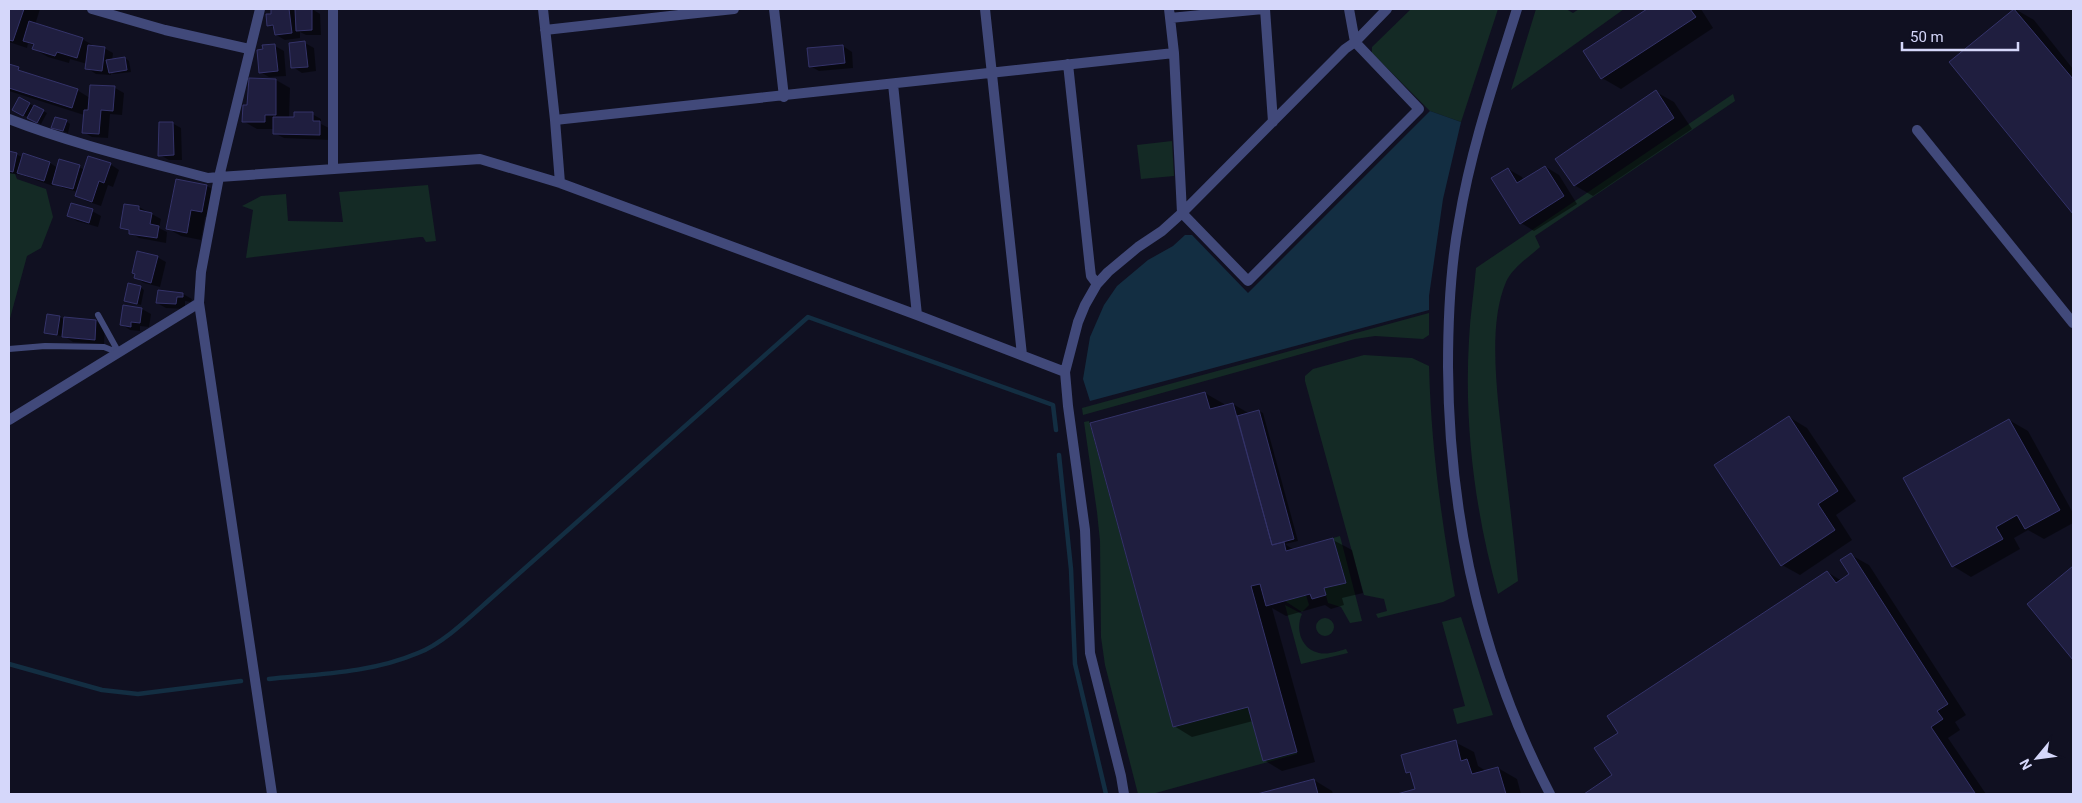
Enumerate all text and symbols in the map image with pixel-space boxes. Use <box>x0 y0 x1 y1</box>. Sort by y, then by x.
scale bar <box>1902 20 2018 52</box>
text: 50 m <box>1910 28 1944 46</box>
north arrow <box>2012 733 2062 783</box>
text: N <box>2016 756 2035 773</box>

